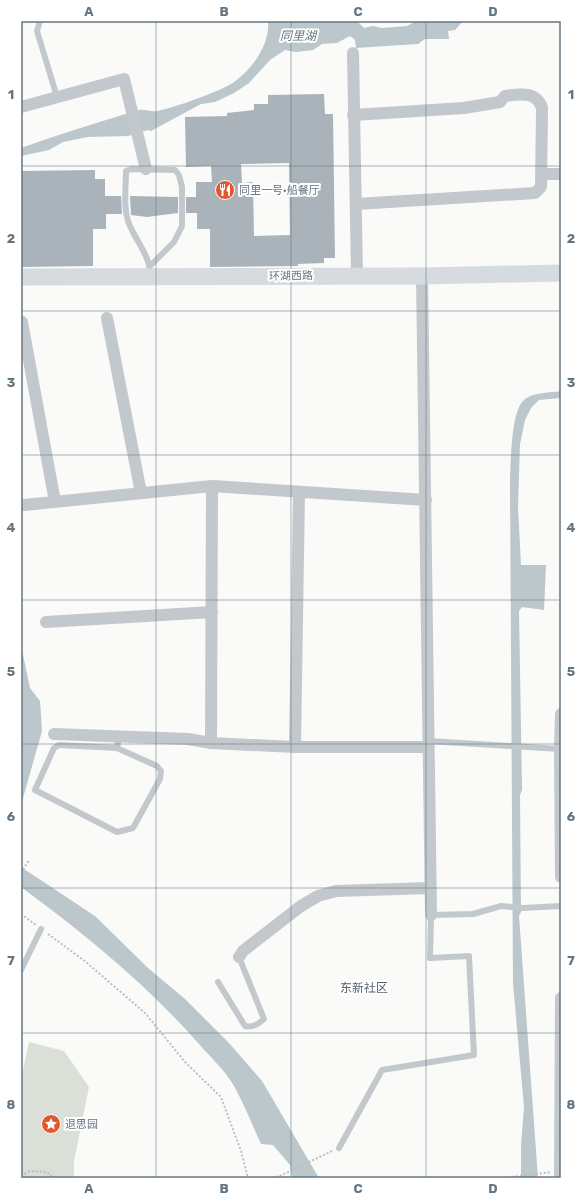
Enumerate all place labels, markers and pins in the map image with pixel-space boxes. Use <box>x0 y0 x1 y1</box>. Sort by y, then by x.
restaurant icon: 同里一号·船餐厅 <box>214 179 236 201</box>
place label: 同里一号·船餐厅 <box>239 184 320 197</box>
place icon: 退思园 <box>40 1113 62 1135</box>
place label: 退思园 <box>65 1118 98 1131</box>

